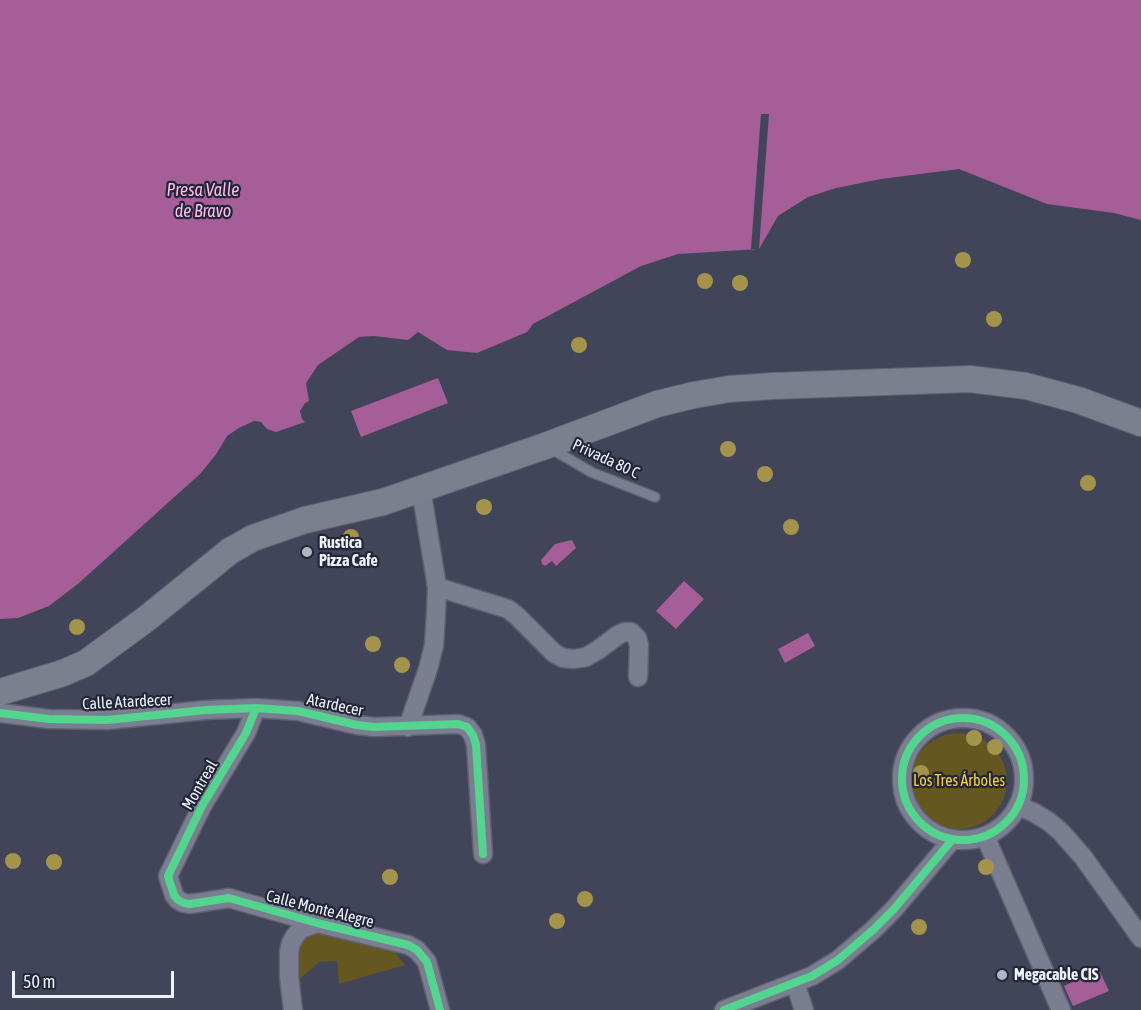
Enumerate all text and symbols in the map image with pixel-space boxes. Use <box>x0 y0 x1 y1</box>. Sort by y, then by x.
water label: Presa Valle de Bravo <box>166 179 240 222</box>
street label: Privada 80 C <box>569 435 643 483</box>
place label: Rustica Pizza Cafe <box>319 533 378 571</box>
marker: Rustica Pizza Cafe <box>300 545 314 559</box>
street label: Calle Atardecer <box>82 690 172 714</box>
street label: Atardecer <box>305 690 365 720</box>
street label: Montreal <box>178 757 222 813</box>
park label: Los Tres Árboles <box>913 771 1005 791</box>
street label: Calle Monte Alegre <box>264 886 376 932</box>
scale bar <box>15 959 177 997</box>
place label: Megacable CIS <box>1014 965 1098 985</box>
marker: Megacable CIS <box>995 968 1009 982</box>
text: 50 m <box>23 971 55 992</box>

